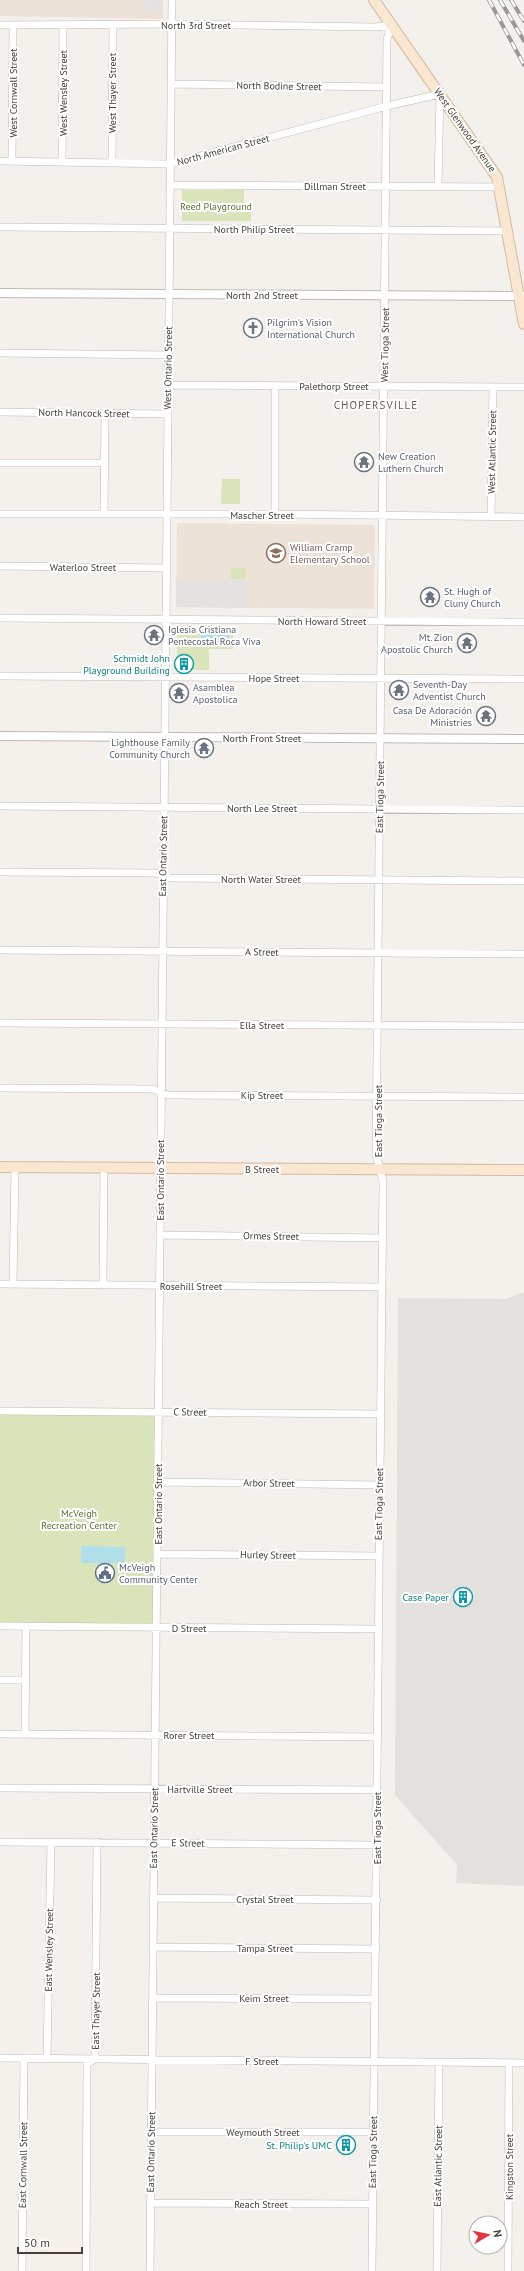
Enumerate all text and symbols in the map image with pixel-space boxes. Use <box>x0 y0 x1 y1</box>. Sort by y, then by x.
street label: North 3rd Street <box>161 19 231 32</box>
street label: West Cornwall Street <box>7 48 20 138</box>
street label: West Wensley Street <box>57 49 70 136</box>
street label: West Thayer Street <box>106 52 119 133</box>
street label: North Bodine Street <box>236 79 322 93</box>
street label: West Glenwood Avenue <box>431 85 499 175</box>
street label: North American Street <box>175 131 271 169</box>
street label: Dillman Street <box>304 180 367 193</box>
park label: Reed Playground <box>180 200 252 213</box>
street label: North Philip Street <box>214 223 295 236</box>
street label: North 2nd Street <box>226 289 299 302</box>
street label: West Tioga Street <box>378 307 392 383</box>
place label: Pilgrim's Vision International Church <box>267 316 355 341</box>
church icon: Pilgrim's Vision International Church <box>242 317 264 339</box>
street label: West Ontario Street <box>161 326 175 410</box>
street label: Palethorp Street <box>299 380 369 393</box>
district label: CHOPERSVILLE <box>334 398 418 412</box>
street label: North Hancock Street <box>38 406 130 420</box>
street label: West Atlantic Street <box>485 409 499 494</box>
place label: New Creation Luthern Church <box>378 450 444 475</box>
temple icon: New Creation Luthern Church <box>353 451 375 473</box>
street label: Mascher Street <box>230 509 294 522</box>
place label: William Cramp Elementary School <box>290 541 370 566</box>
school or university icon: William Cramp Elementary School <box>265 542 287 564</box>
street label: Waterloo Street <box>50 561 117 574</box>
place label: St. Hugh of Cluny Church <box>444 585 500 610</box>
temple icon: St. Hugh of Cluny Church <box>419 586 441 608</box>
street label: North Howard Street <box>278 615 367 628</box>
place label: Iglesia Cristiana Pentecostal Roca Viva <box>168 623 261 648</box>
temple icon: Iglesia Cristiana Pentecostal Roca Viva <box>143 624 165 646</box>
place label: Mt. Zion Apostolic Church <box>381 631 453 656</box>
temple icon: Mt. Zion Apostolic Church <box>456 632 478 654</box>
place label: Schmidt John Playground Building <box>83 652 170 677</box>
building icon: Schmidt John Playground Building <box>173 653 195 675</box>
street label: Hope Street <box>249 672 300 685</box>
place label: Seventh-Day Adventist Church <box>413 678 486 703</box>
temple icon: Seventh-Day Adventist Church <box>388 679 410 701</box>
place label: Asamblea Apostolica <box>193 681 238 706</box>
temple icon: Asamblea Apostolica <box>168 682 190 704</box>
place label: Casa De Adoración Ministries <box>393 704 472 729</box>
temple icon: Casa De Adoración Ministries <box>475 705 497 727</box>
street label: North Front Street <box>223 732 302 745</box>
place label: Lighthouse Family Community Church <box>109 736 190 761</box>
temple icon: Lighthouse Family Community Church <box>193 737 215 759</box>
street label: East Tioga Street <box>373 760 387 833</box>
street label: North Lee Street <box>227 802 298 815</box>
street label: East Ontario Street <box>156 815 170 897</box>
street label: North Water Street <box>221 873 302 886</box>
street label: A Street <box>245 945 280 959</box>
street label: Ella Street <box>240 1019 285 1032</box>
street label: East Tioga Street <box>372 1084 385 1157</box>
street label: Kip Street <box>241 1089 284 1102</box>
street label: East Ontario Street <box>154 1139 167 1220</box>
street label: B Street <box>245 1163 280 1176</box>
street label: Ormes Street <box>243 1229 300 1243</box>
street label: Rosehill Street <box>160 1280 223 1293</box>
street label: C Street <box>173 1405 207 1419</box>
street label: East Ontario Street <box>152 1463 165 1544</box>
street label: East Tioga Street <box>372 1467 386 1540</box>
street label: Arbor Street <box>243 1476 296 1490</box>
park label: McVeigh Recreation Center <box>41 1507 117 1532</box>
street label: Hurley Street <box>240 1548 297 1562</box>
place label: McVeigh Community Center <box>119 1561 198 1586</box>
public building icon: McVeigh Community Center <box>94 1562 116 1584</box>
building icon: Case Paper <box>452 1586 474 1608</box>
place label: Case Paper <box>402 1591 450 1604</box>
street label: D Street <box>172 1622 207 1635</box>
street label: Rorer Street <box>164 1729 215 1742</box>
street label: Hartville Street <box>167 1783 233 1796</box>
street label: East Ontario Street <box>147 1787 161 1869</box>
street label: East Tioga Street <box>371 1791 384 1864</box>
street label: E Street <box>171 1836 206 1850</box>
street label: Crystal Street <box>236 1893 294 1906</box>
street label: East Wensley Street <box>42 1908 56 1992</box>
street label: Tampa Street <box>237 1942 294 1955</box>
street label: East Thayer Street <box>89 1972 103 2050</box>
street label: Keim Street <box>239 1992 289 2005</box>
street label: F Street <box>245 2055 279 2068</box>
street label: East Ontario Street <box>144 2111 158 2193</box>
street label: East Tioga Street <box>366 2115 380 2188</box>
street label: East Cornwall Street <box>16 2121 30 2208</box>
street label: East Atlantic Street <box>431 2125 445 2207</box>
street label: Weymouth Street <box>226 2126 300 2139</box>
street label: Kingston Street <box>503 2133 516 2200</box>
building icon: St. Philip's UMC <box>335 2134 357 2156</box>
place label: St. Philip's UMC <box>266 2139 332 2152</box>
street label: Reach Street <box>234 2198 288 2211</box>
north arrow <box>468 2215 508 2255</box>
scale bar <box>18 2229 82 2255</box>
text: N <box>490 2229 505 2238</box>
text: 50 m <box>24 2235 50 2250</box>

